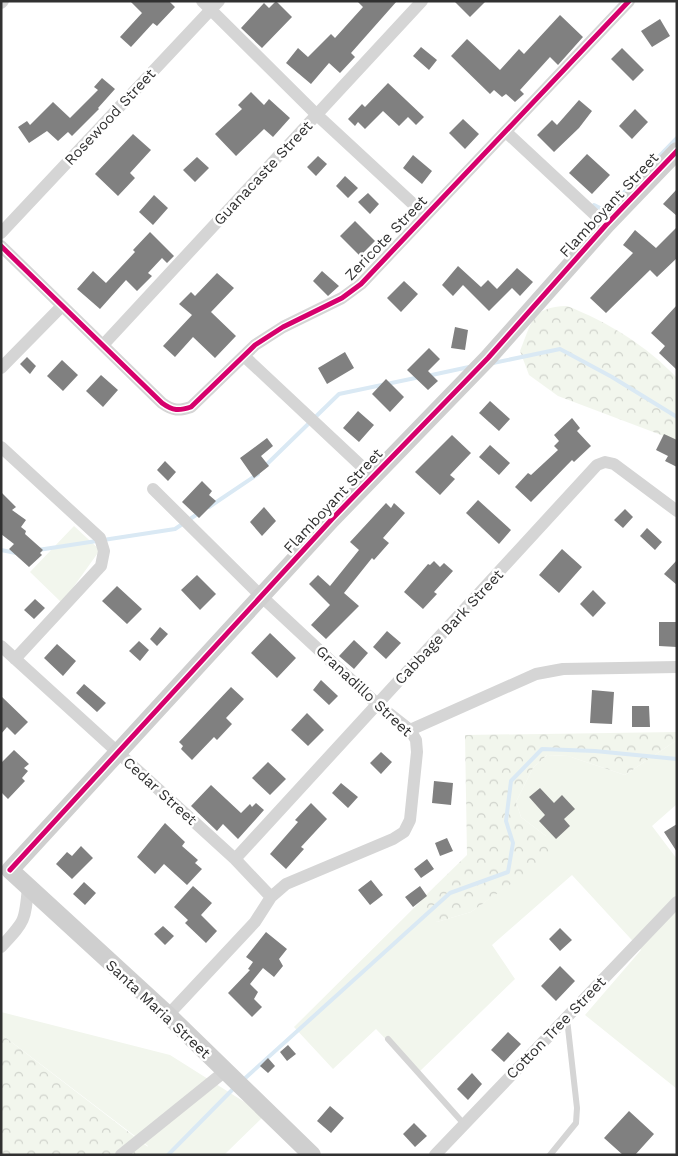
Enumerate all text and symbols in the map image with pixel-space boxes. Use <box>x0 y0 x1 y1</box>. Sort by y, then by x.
street label: Rosewood Street <box>61 65 160 169</box>
street label: Guanacaste Street <box>210 116 317 229</box>
street label: Flamboyant Street <box>556 148 663 261</box>
street label: Zericote Street <box>341 192 431 284</box>
street label: Flamboyant Street <box>280 444 387 557</box>
street label: Cabbage Bark Street <box>391 565 507 688</box>
street label: Granadillo Street <box>312 642 416 741</box>
street label: Cedar Street <box>119 753 201 829</box>
street label: Santa Maria Street <box>102 956 215 1063</box>
street label: Cotton Tree Street <box>503 973 610 1083</box>

